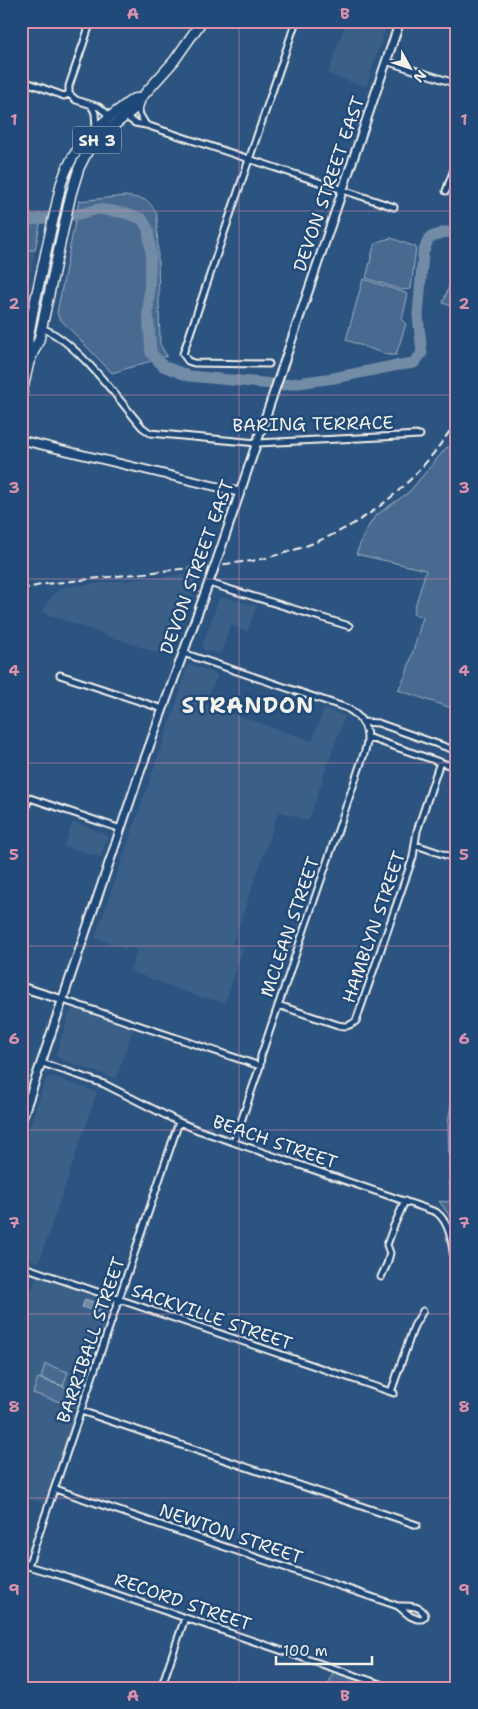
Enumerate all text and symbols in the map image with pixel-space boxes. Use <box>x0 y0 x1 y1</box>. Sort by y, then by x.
text: A <box>127 3 139 24</box>
text: B <box>340 3 350 24</box>
north arrow <box>386 42 436 92</box>
text: N <box>409 66 430 86</box>
street label: DEVON STREET EAST <box>288 93 370 275</box>
text: 1 <box>10 109 18 130</box>
text: 1 <box>460 109 468 130</box>
road number: SH 3 <box>73 126 121 154</box>
text: 2 <box>8 293 20 314</box>
text: 2 <box>458 293 470 314</box>
street label: BARING TERRACE <box>232 411 394 437</box>
text: 3 <box>8 477 20 498</box>
street label: DEVON STREET EAST <box>154 477 240 657</box>
text: 3 <box>458 477 470 498</box>
text: 4 <box>8 660 20 681</box>
text: 4 <box>458 660 470 681</box>
district label: STRANDON <box>181 691 315 720</box>
text: 5 <box>9 844 19 865</box>
text: 5 <box>459 844 469 865</box>
street label: HAMBLYN STREET <box>337 848 411 1006</box>
street label: MCLEAN STREET <box>255 854 325 1000</box>
text: 6 <box>8 1028 20 1049</box>
text: 6 <box>458 1028 470 1049</box>
street label: BEACH STREET <box>209 1109 341 1175</box>
text: 7 <box>8 1212 20 1233</box>
text: 7 <box>458 1212 470 1233</box>
street label: BARRIBALL STREET <box>51 1254 131 1426</box>
street label: SACKVILLE STREET <box>128 1278 296 1356</box>
text: 8 <box>8 1396 20 1417</box>
text: 8 <box>458 1396 470 1417</box>
street label: NEWTON STREET <box>156 1498 306 1570</box>
street label: RECORD STREET <box>111 1567 255 1637</box>
text: 9 <box>8 1579 20 1600</box>
text: 9 <box>458 1579 470 1600</box>
scale bar <box>276 1634 372 1666</box>
text: 100 m <box>283 1641 328 1661</box>
text: A <box>127 1685 139 1706</box>
text: B <box>340 1685 350 1706</box>

